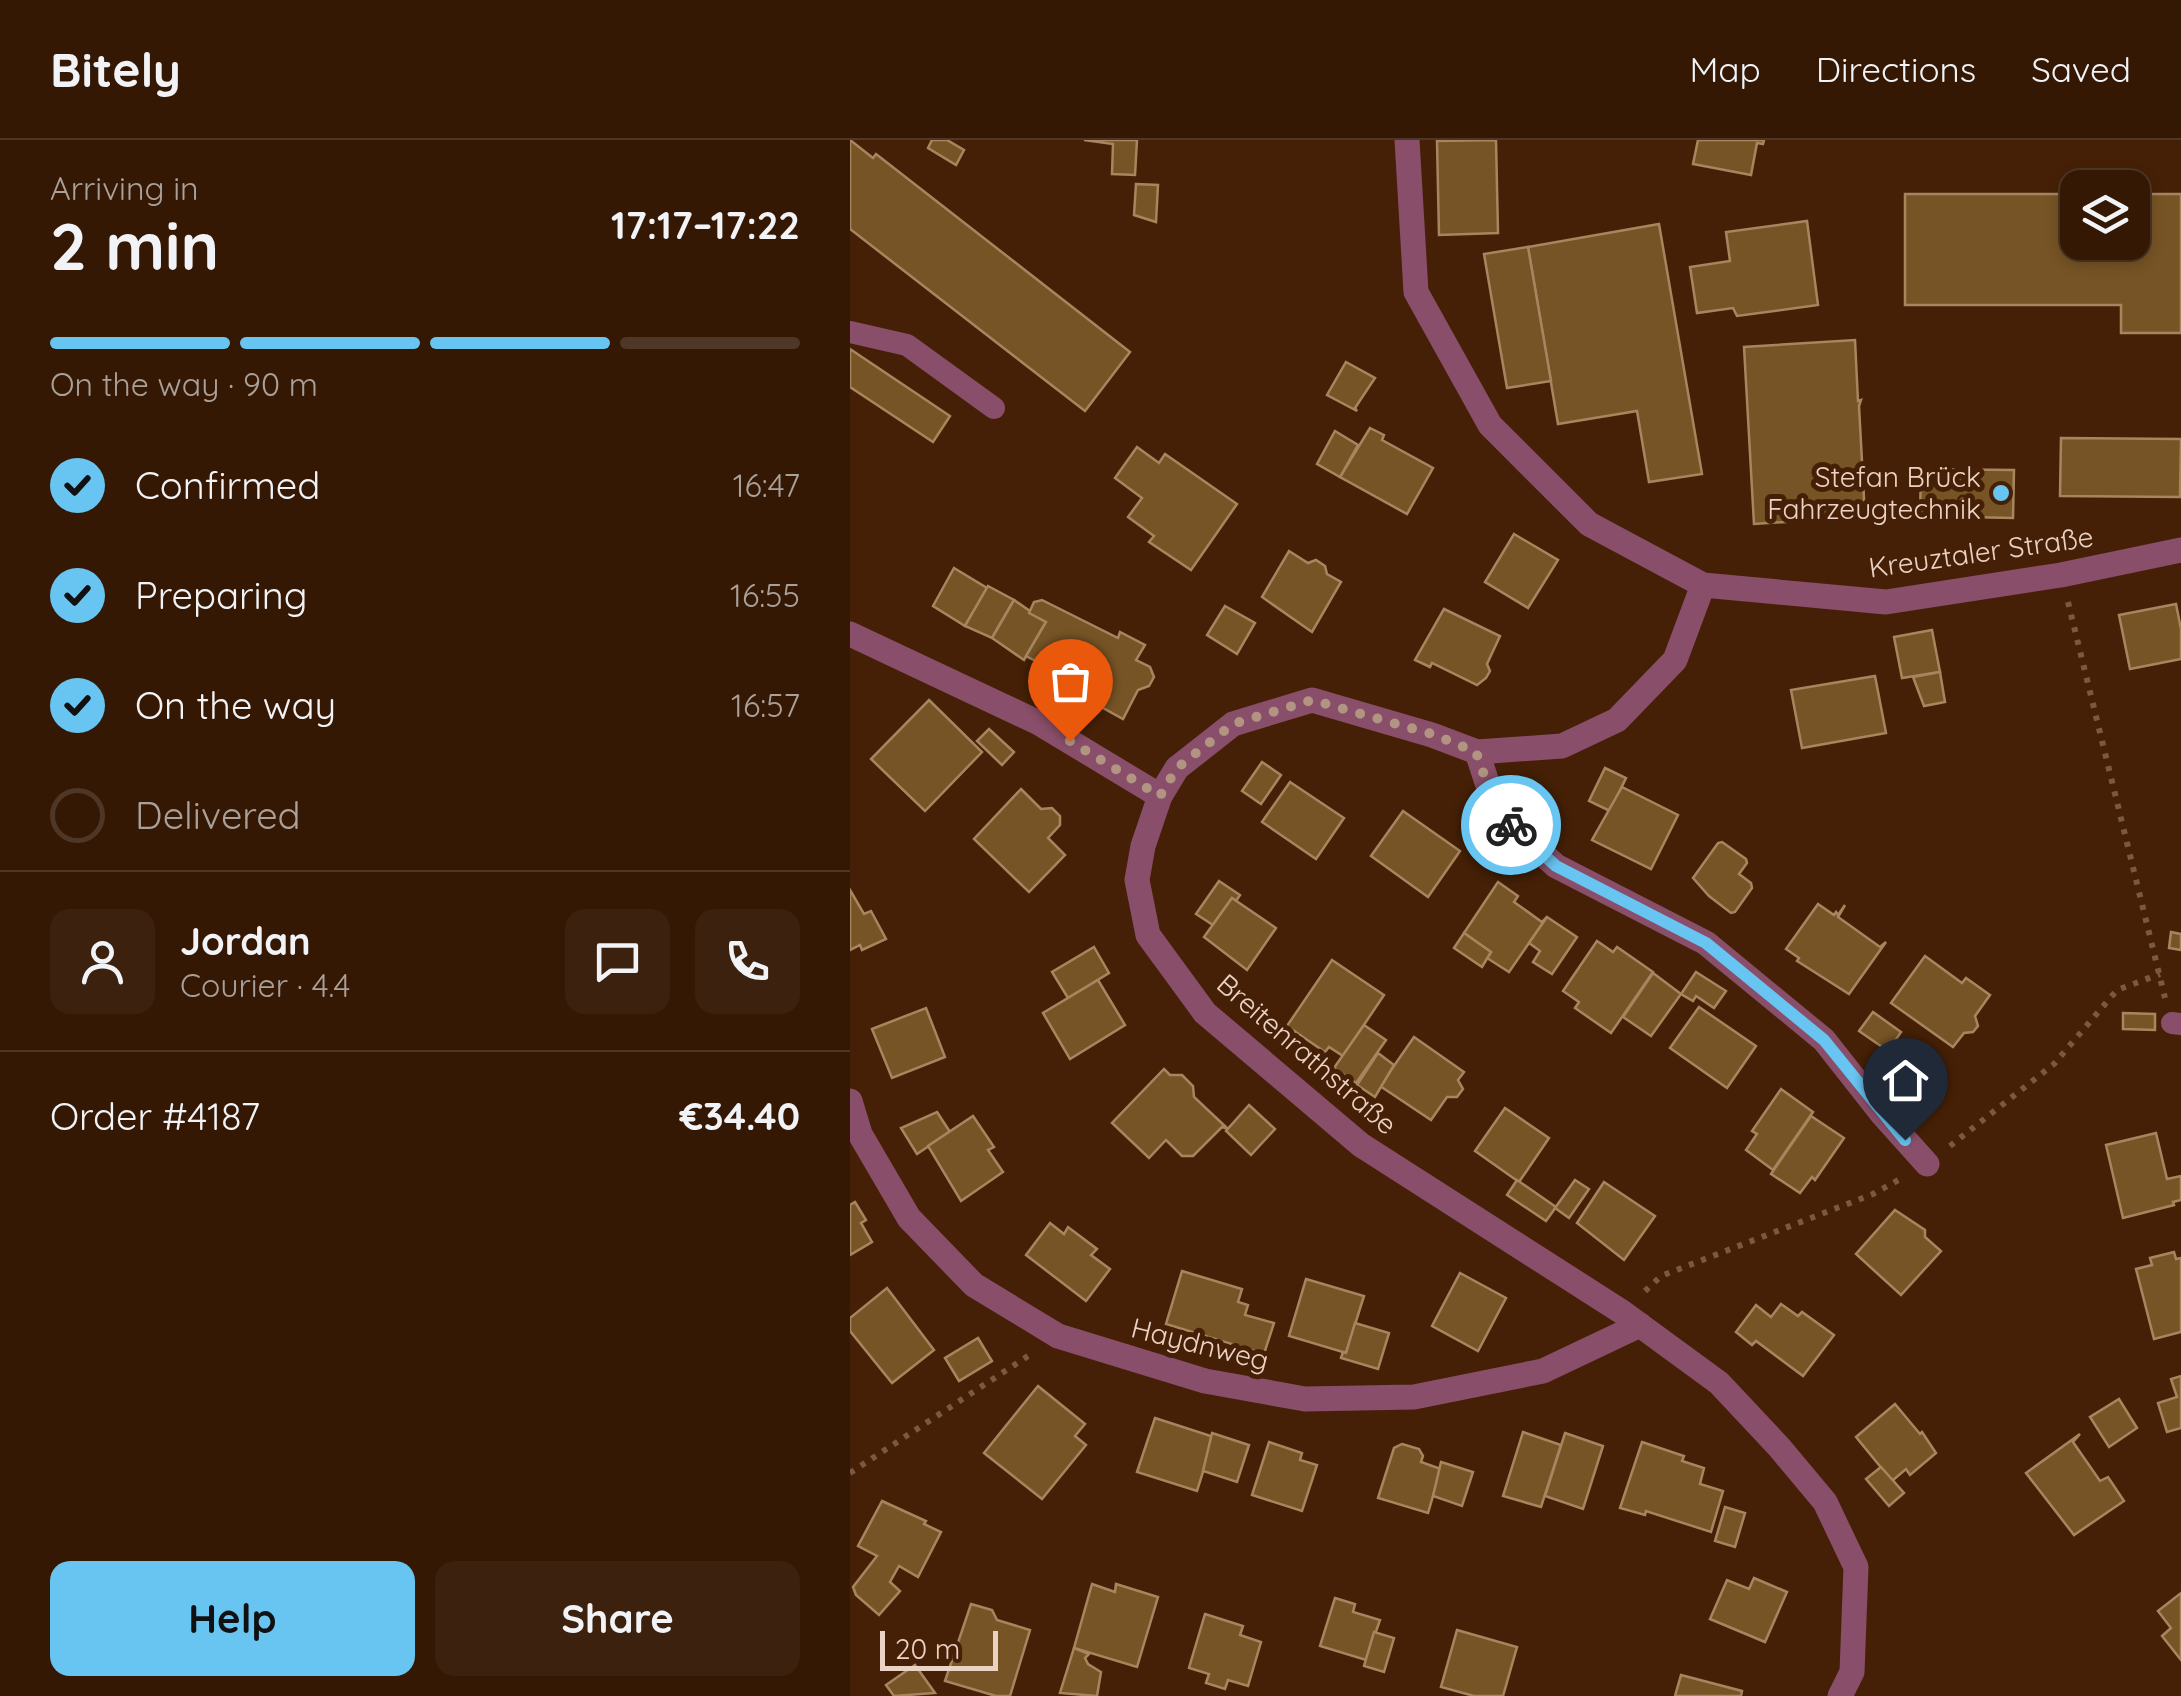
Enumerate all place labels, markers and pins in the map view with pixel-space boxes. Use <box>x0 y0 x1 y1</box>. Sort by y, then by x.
place label: Stefan Brück Fahrzeugtechnik <box>1767 459 1981 526</box>
marker: Stefan Brück Fahrzeugtechnik <box>1990 482 2012 504</box>
pin <box>1028 639 1113 742</box>
pin <box>1863 1038 1948 1141</box>

